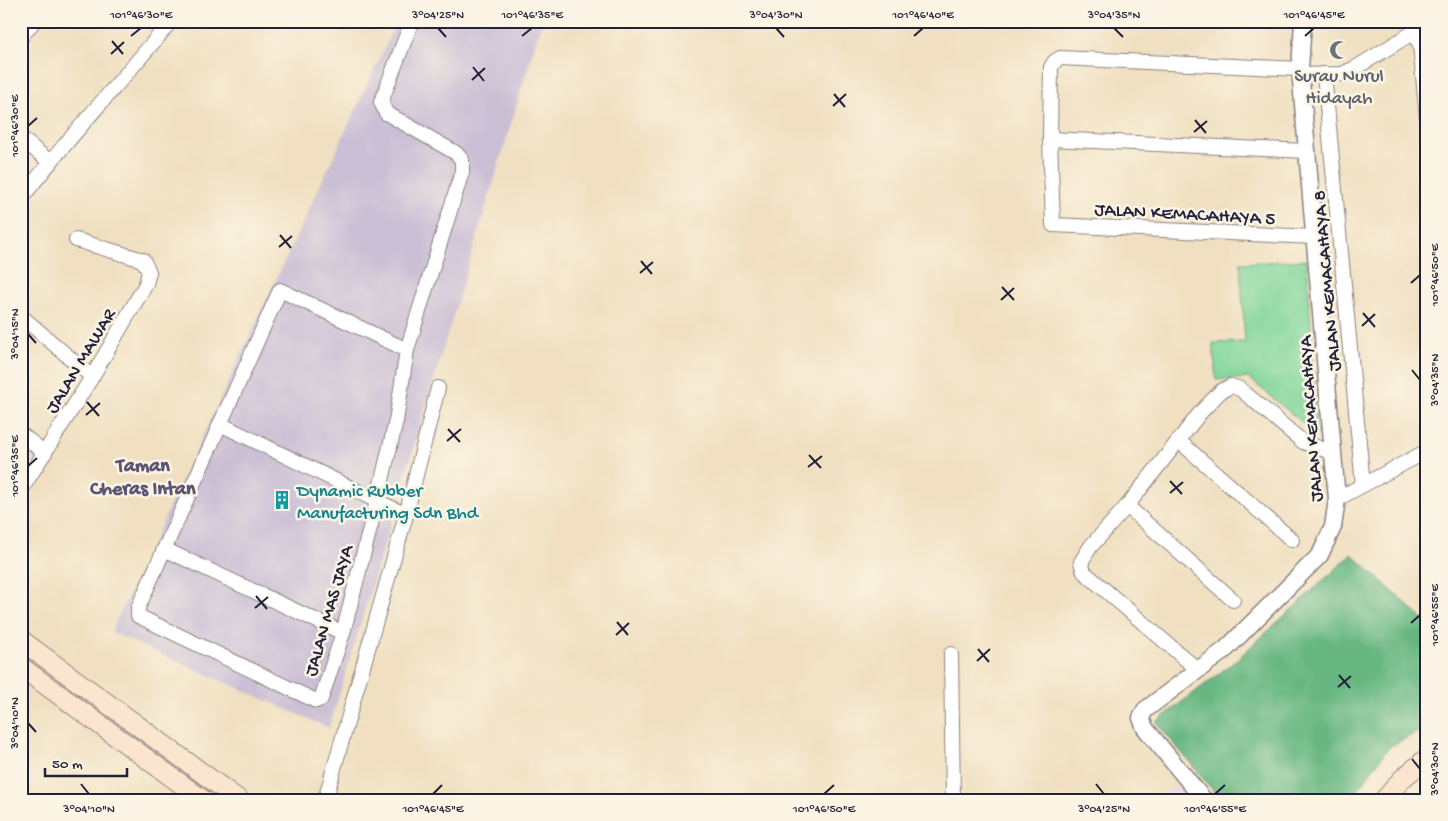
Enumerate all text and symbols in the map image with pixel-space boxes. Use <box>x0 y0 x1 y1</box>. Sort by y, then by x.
text: 101°46'30"E <box>109 9 173 23</box>
text: 3°04'25"N <box>411 9 464 23</box>
text: 101°46'35"E <box>500 9 563 23</box>
text: 3°04'30"N <box>748 9 803 23</box>
text: 101°46'40"E <box>891 9 954 23</box>
text: 3°04'35"N <box>1087 9 1140 23</box>
text: 101°46'45"E <box>1282 9 1345 23</box>
mosque icon: Surau Nurul Hidayah <box>1328 39 1350 61</box>
place label: Surau Nurul Hidayah <box>1294 66 1384 111</box>
text: 101°46'30"E <box>9 94 23 158</box>
street label: JALAN KEMACAHAYA 8 <box>1309 189 1348 372</box>
street label: JALAN KEMACAHAYA 5 <box>1094 199 1276 232</box>
text: 101°46'50"E <box>1429 243 1443 307</box>
street label: JALAN MAWAR <box>42 304 123 418</box>
text: 3°04'15"N <box>9 308 23 361</box>
street label: JALAN KEMACAHAYA <box>1295 333 1330 503</box>
text: 3°04'35"N <box>1429 354 1443 407</box>
text: 101°46'35"E <box>9 435 23 498</box>
district label: Taman Cheras Intan <box>89 456 196 502</box>
place label: Dynamic Rubber Manufacturing Sdn Bhd <box>295 481 480 526</box>
building icon: Dynamic Rubber Manufacturing Sdn Bhd <box>271 489 293 511</box>
street label: JALAN MAS JAYA <box>301 541 361 679</box>
text: 101°46'55"E <box>1429 584 1443 647</box>
text: 3°04'10"N <box>9 697 23 750</box>
text: 3°04'30"N <box>1429 742 1443 797</box>
scale bar <box>45 746 128 778</box>
text: 50 m <box>52 756 83 774</box>
text: 3°04'10"N <box>62 803 115 817</box>
text: 101°46'45"E <box>401 803 464 817</box>
text: 101°46'50"E <box>792 803 856 817</box>
text: 3°04'25"N <box>1077 803 1130 817</box>
text: 101°46'55"E <box>1183 803 1246 817</box>

